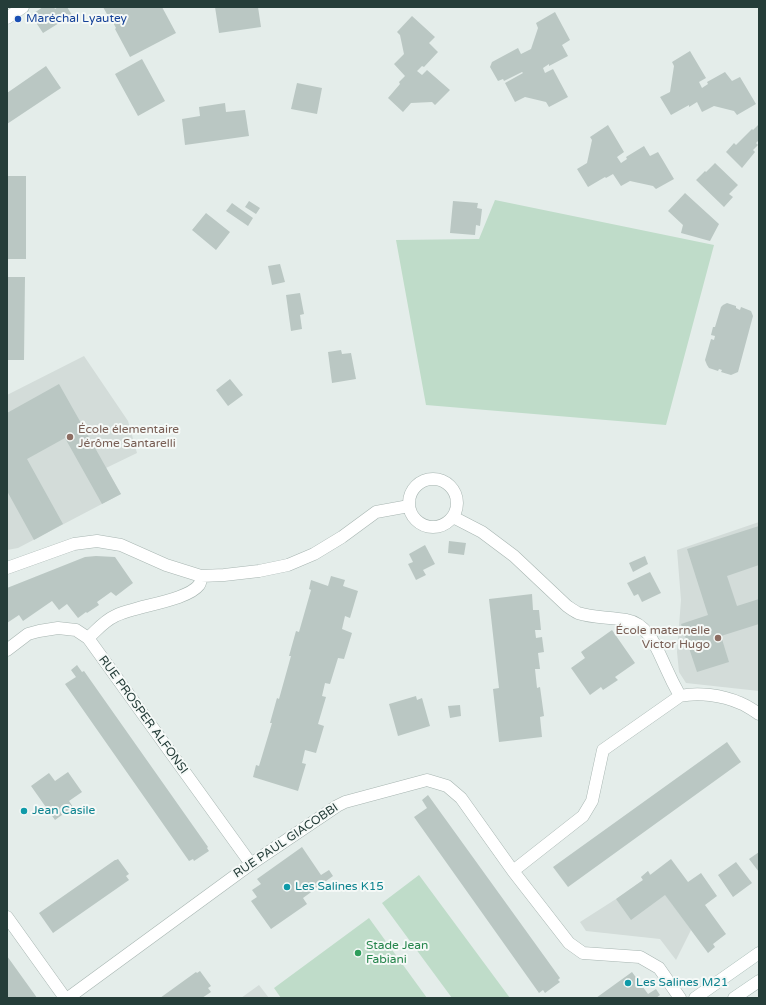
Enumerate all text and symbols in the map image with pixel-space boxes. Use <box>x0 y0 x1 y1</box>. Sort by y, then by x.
place label: Maréchal Lyautey <box>26 12 127 26</box>
marker: Maréchal Lyautey <box>13 14 23 24</box>
place label: École élementaire Jérôme Santarelli <box>78 423 179 451</box>
marker: École élementaire Jérôme Santarelli <box>65 432 75 442</box>
place label: École maternelle Victor Hugo <box>616 624 710 652</box>
marker: École maternelle Victor Hugo <box>713 633 723 643</box>
street label: RUE PROSPER ALFONSI <box>95 653 191 777</box>
street label: RUE PAUL GIACOBBI <box>231 801 341 881</box>
place label: Jean Casile <box>32 804 95 818</box>
marker: Jean Casile <box>19 806 29 816</box>
place label: Les Salines K15 <box>295 880 384 894</box>
marker: Les Salines K15 <box>282 882 292 892</box>
place label: Stade Jean Fabiani <box>366 939 428 967</box>
marker: Stade Jean Fabiani <box>353 948 363 958</box>
place label: Les Salines M21 <box>636 976 728 990</box>
marker: Les Salines M21 <box>623 978 633 988</box>

